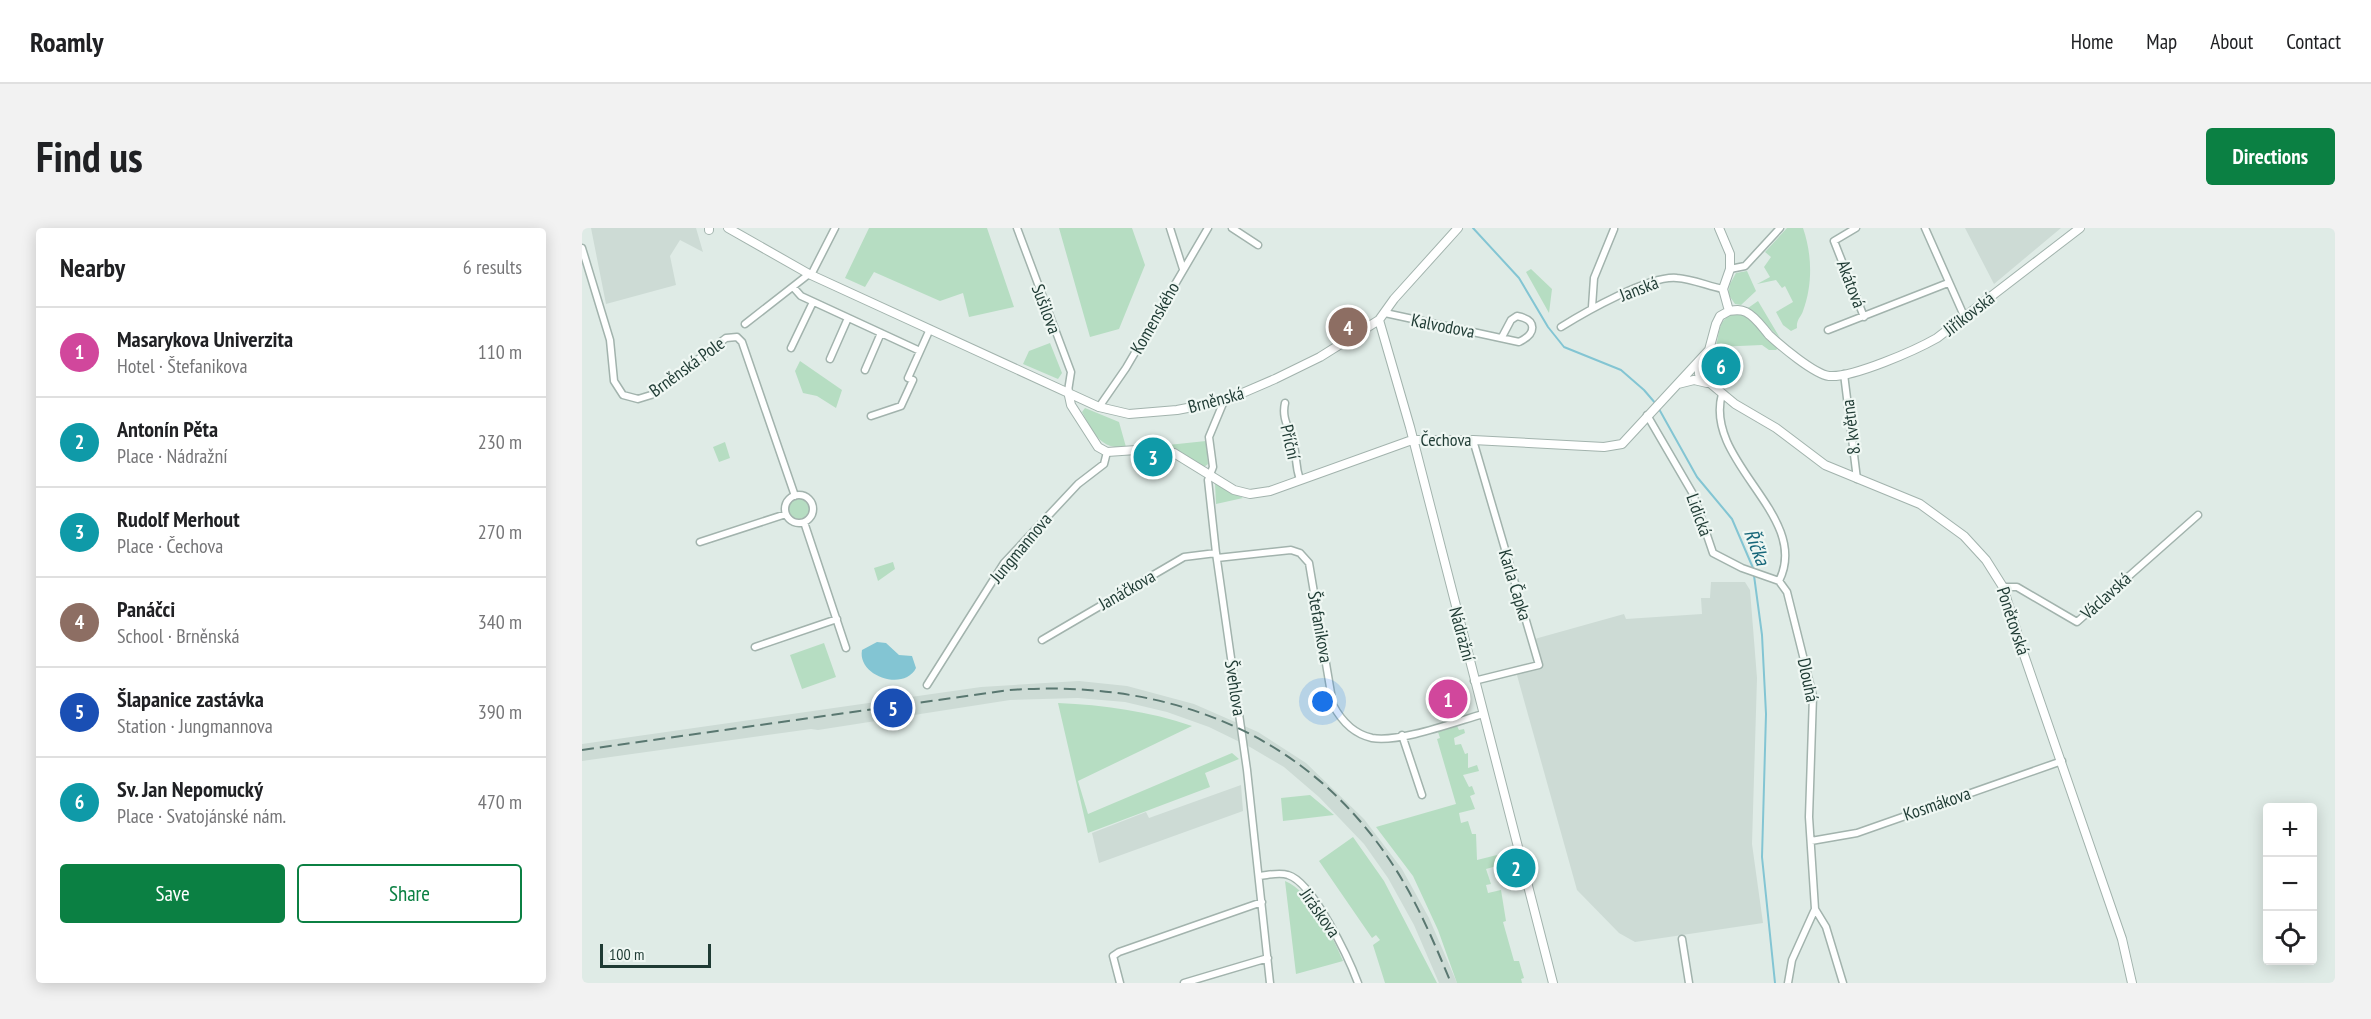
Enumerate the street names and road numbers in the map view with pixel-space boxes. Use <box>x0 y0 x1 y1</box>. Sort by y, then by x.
street label: Akátová <box>1832 257 1871 311</box>
street label: Janská <box>1615 271 1661 307</box>
street label: Komenského <box>1125 278 1184 358</box>
street label: Sušilova <box>1027 281 1066 337</box>
street label: Jiříkovská <box>1938 286 1999 341</box>
street label: Kalvodova <box>1409 308 1477 343</box>
street label: Brněnská Pole <box>644 332 729 402</box>
street label: Brněnská <box>1185 381 1246 418</box>
street label: 8. května <box>1836 398 1865 456</box>
street label: Příční <box>1275 422 1306 462</box>
street label: Čechova <box>1420 428 1472 451</box>
street label: Lidická <box>1681 490 1718 539</box>
street label: Jungmannova <box>984 508 1057 588</box>
street label: Karla Čapka <box>1494 547 1537 623</box>
street label: Janáčkova <box>1093 564 1159 615</box>
street label: Václavská <box>2075 567 2136 625</box>
street label: Ponětovská <box>1992 584 2035 658</box>
street label: Štefanikova <box>1303 589 1338 664</box>
street label: Nádražní <box>1444 604 1481 664</box>
street label: Dlouhá <box>1793 656 1824 704</box>
street label: Švehlova <box>1220 658 1251 717</box>
street label: Kosmákova <box>1900 781 1973 826</box>
street label: Jiráskova <box>1295 883 1346 942</box>

